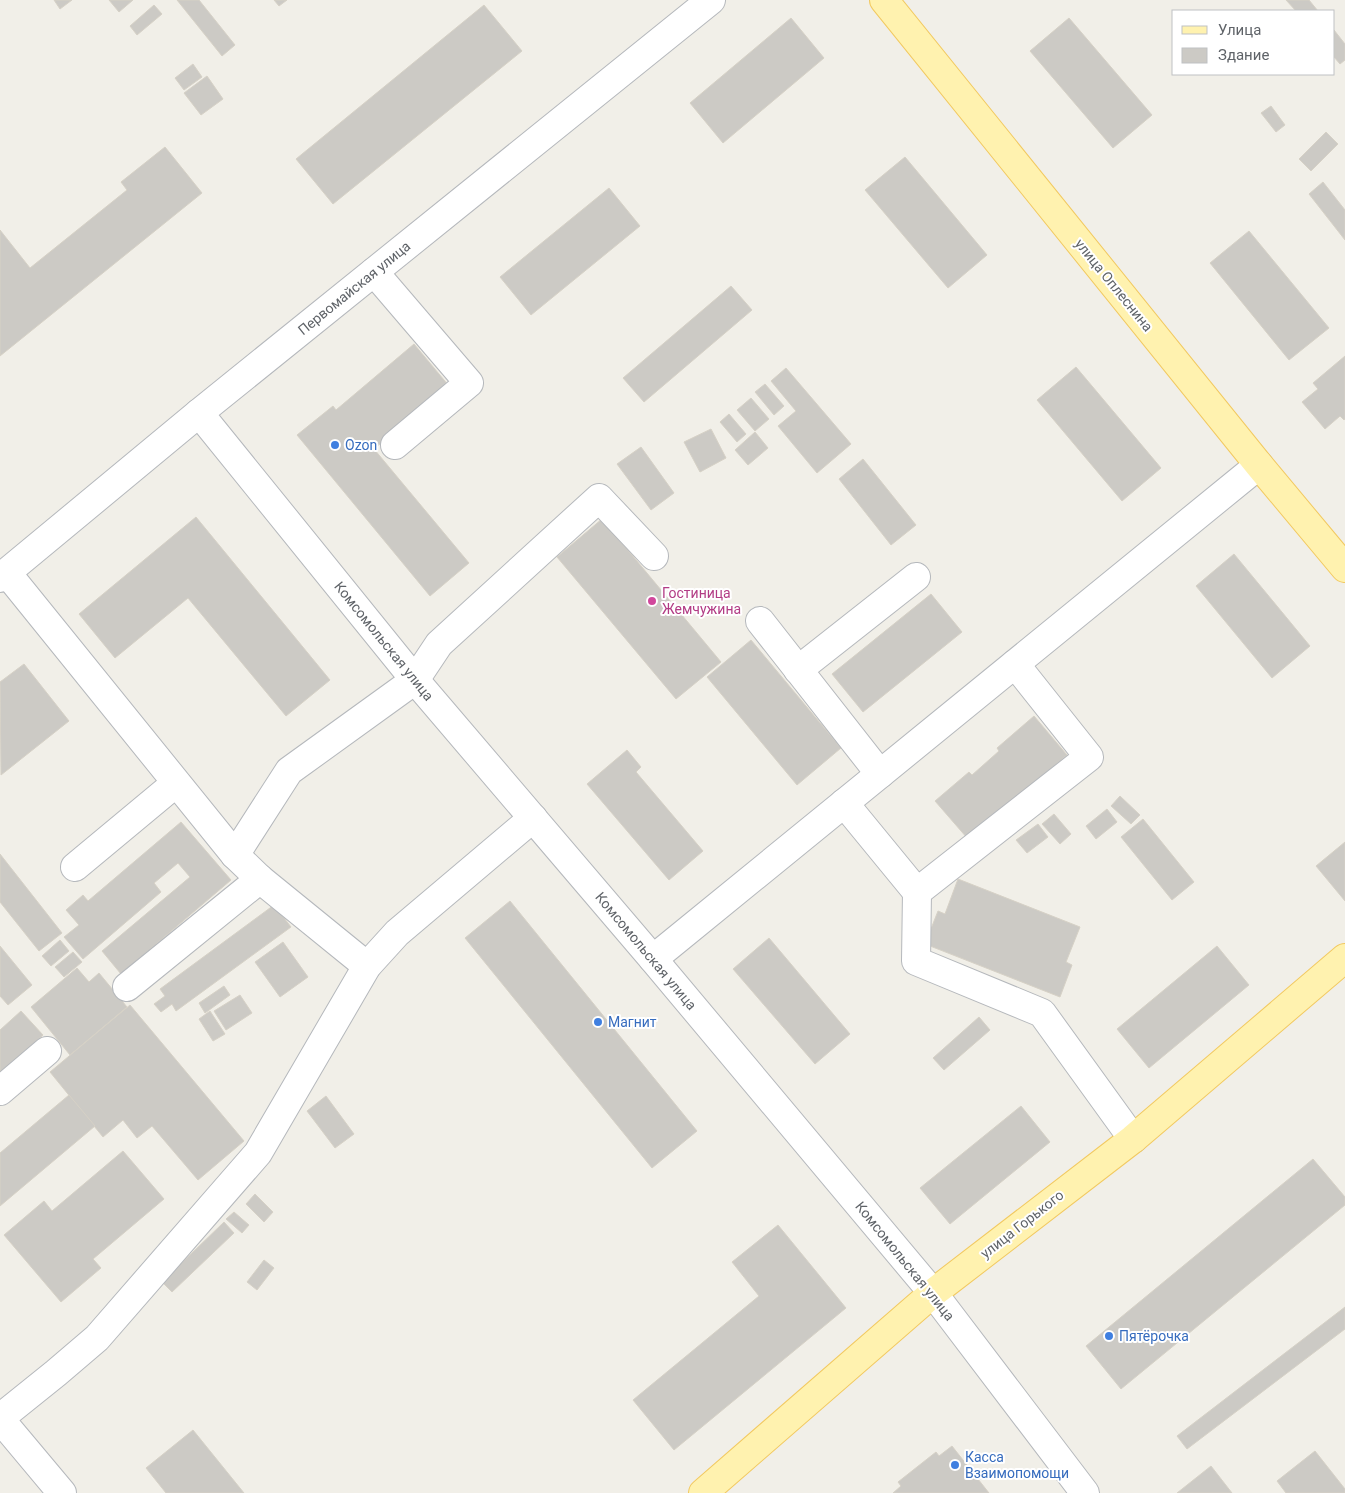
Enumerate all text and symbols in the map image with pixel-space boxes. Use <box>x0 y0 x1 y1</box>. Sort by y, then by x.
legend <box>1172 10 1335 75</box>
text: Улица <box>1218 21 1261 39</box>
text: Здание <box>1218 46 1269 64</box>
street label: улица Оплеснина <box>1072 236 1156 334</box>
street label: Первомайская улица <box>295 238 413 338</box>
place label: Ozon <box>345 437 377 453</box>
marker: Ozon <box>329 439 341 451</box>
street label: Комсомольская улица <box>331 578 437 704</box>
place label: Гостиница Жемчужина <box>662 585 741 617</box>
marker: Гостиница Жемчужина <box>646 595 658 607</box>
street label: Комсомольская улица <box>592 889 700 1013</box>
place label: Магнит <box>608 1014 657 1030</box>
marker: Магнит <box>592 1016 604 1028</box>
street label: улица Горького <box>977 1187 1067 1261</box>
street label: Комсомольская улица <box>852 1198 958 1324</box>
place label: Пятёрочка <box>1119 1328 1189 1344</box>
marker: Пятёрочка <box>1103 1330 1115 1342</box>
place label: Касса Взаимопомощи <box>965 1449 1069 1481</box>
marker: Касса Взаимопомощи <box>949 1459 961 1471</box>

